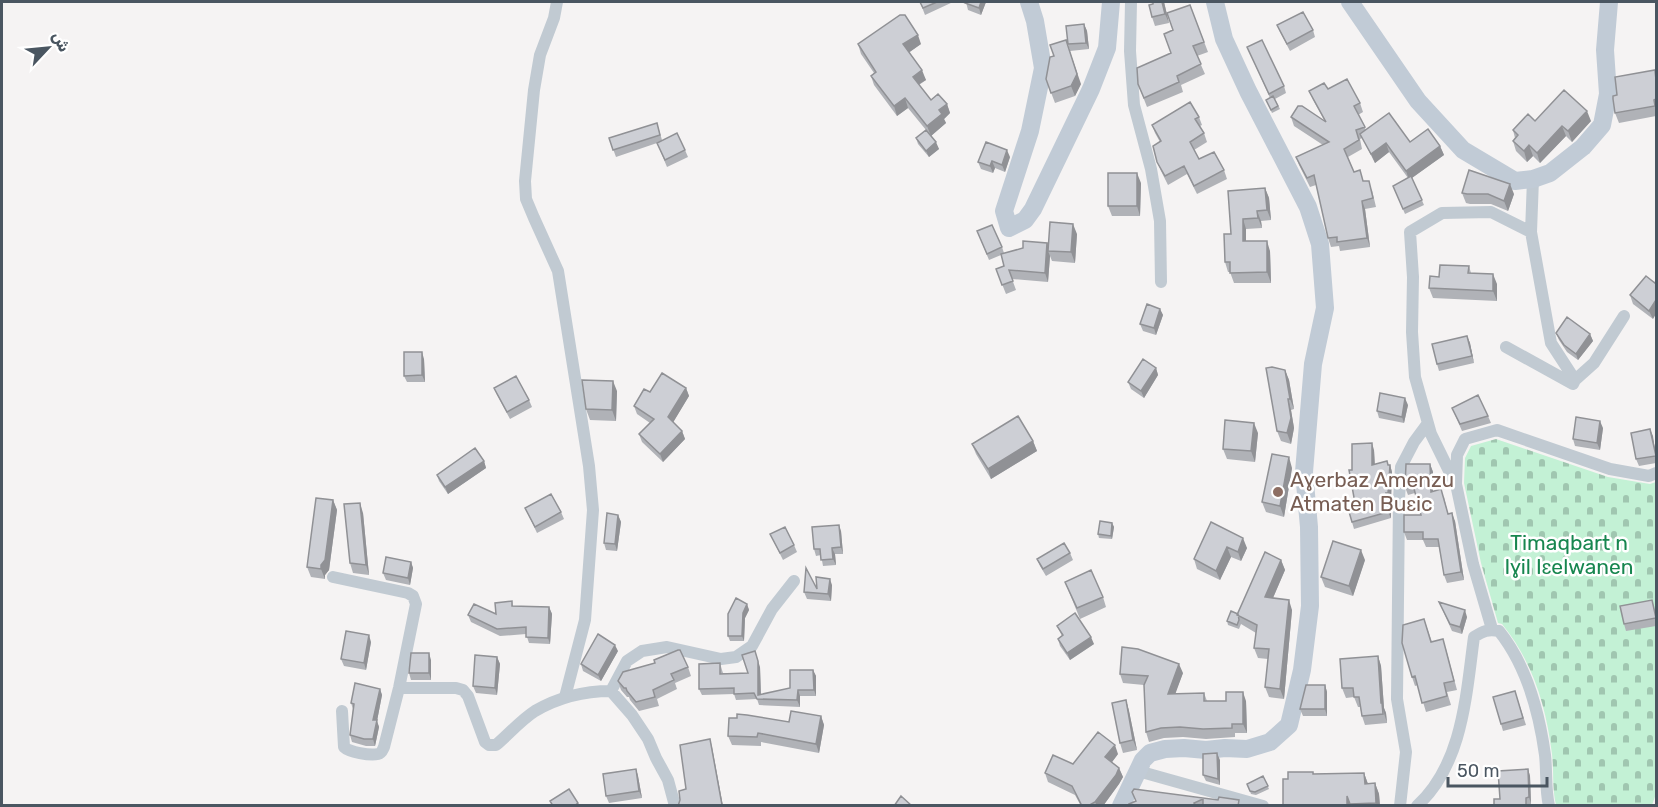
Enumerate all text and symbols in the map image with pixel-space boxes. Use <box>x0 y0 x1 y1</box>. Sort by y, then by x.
north arrow <box>18 18 78 78</box>
text: ش <box>48 28 74 55</box>
place label: Aɣerbaz Amenzu Atmaten Buɛic <box>1290 467 1454 516</box>
marker: Aɣerbaz Amenzu Atmaten Buɛic <box>1271 485 1285 499</box>
park label: Timaqbart n Iɣil Iɛelwanen <box>1504 530 1634 579</box>
scale bar <box>1448 750 1547 788</box>
text: 50 m <box>1457 760 1500 782</box>

